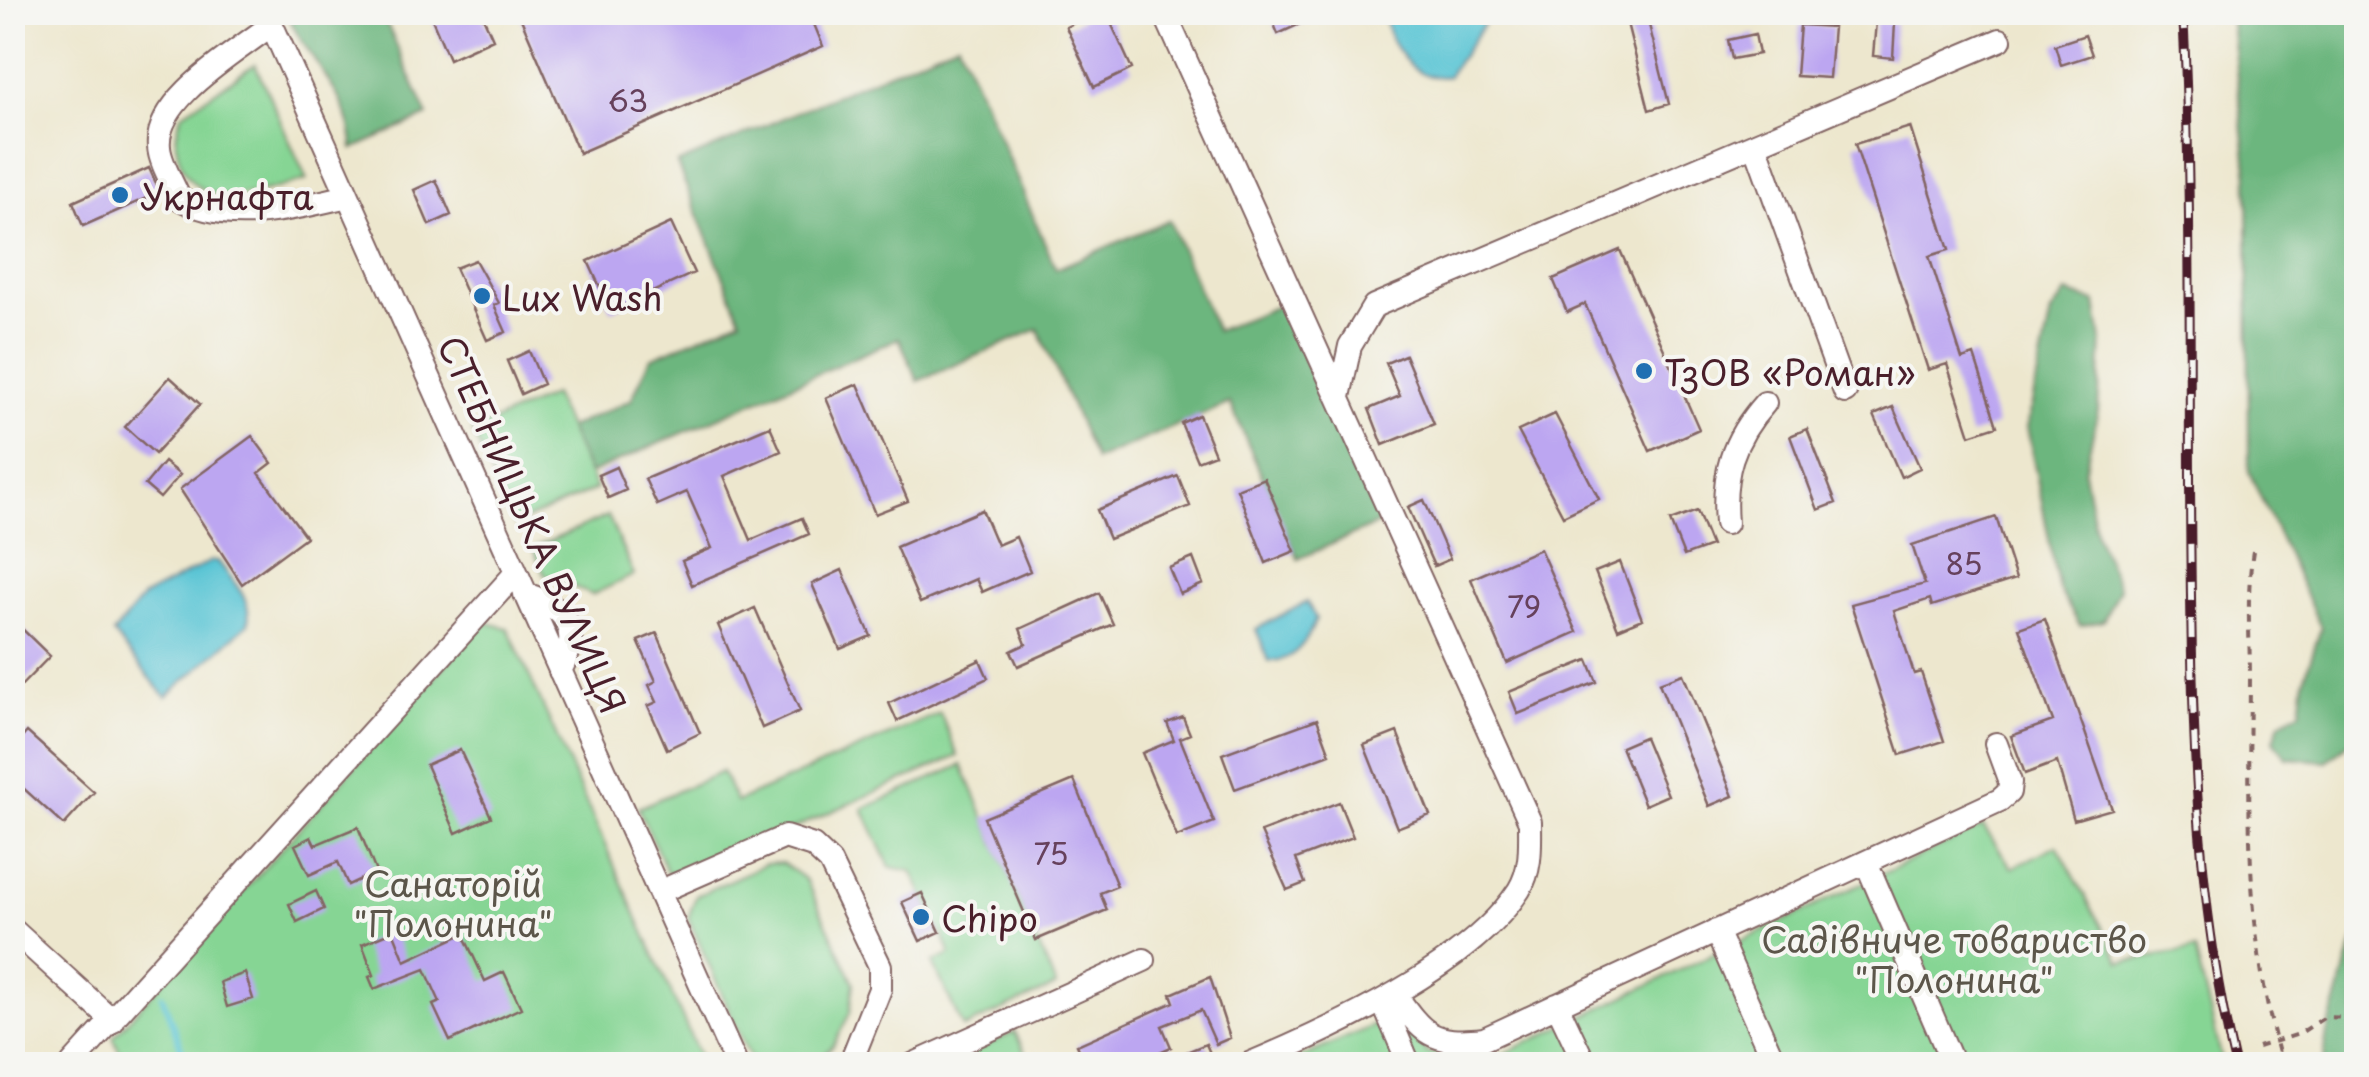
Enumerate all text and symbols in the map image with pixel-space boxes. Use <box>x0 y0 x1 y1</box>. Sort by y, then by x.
house number: 63 <box>608 77 648 122</box>
place label: Укрнафта <box>140 169 314 222</box>
marker: Укрнафта <box>109 184 131 206</box>
place label: Lux Wash <box>502 270 663 323</box>
marker: Lux Wash <box>471 285 493 307</box>
street label: СТЕБНИЦЬКА ВУЛИЦЯ <box>426 326 640 722</box>
place label: ТзОВ «Роман» <box>1664 345 1915 398</box>
marker: ТзОВ «Роман» <box>1633 360 1655 382</box>
house number: 85 <box>1946 540 1982 585</box>
house number: 79 <box>1507 583 1541 628</box>
house number: 75 <box>1034 830 1068 875</box>
park label: Санаторій "Полонина" <box>353 856 553 949</box>
place label: Chipo <box>941 891 1038 944</box>
marker: Chipo <box>910 906 932 928</box>
park label: Садівниче товариство "Полонина" <box>1761 912 2147 1005</box>

